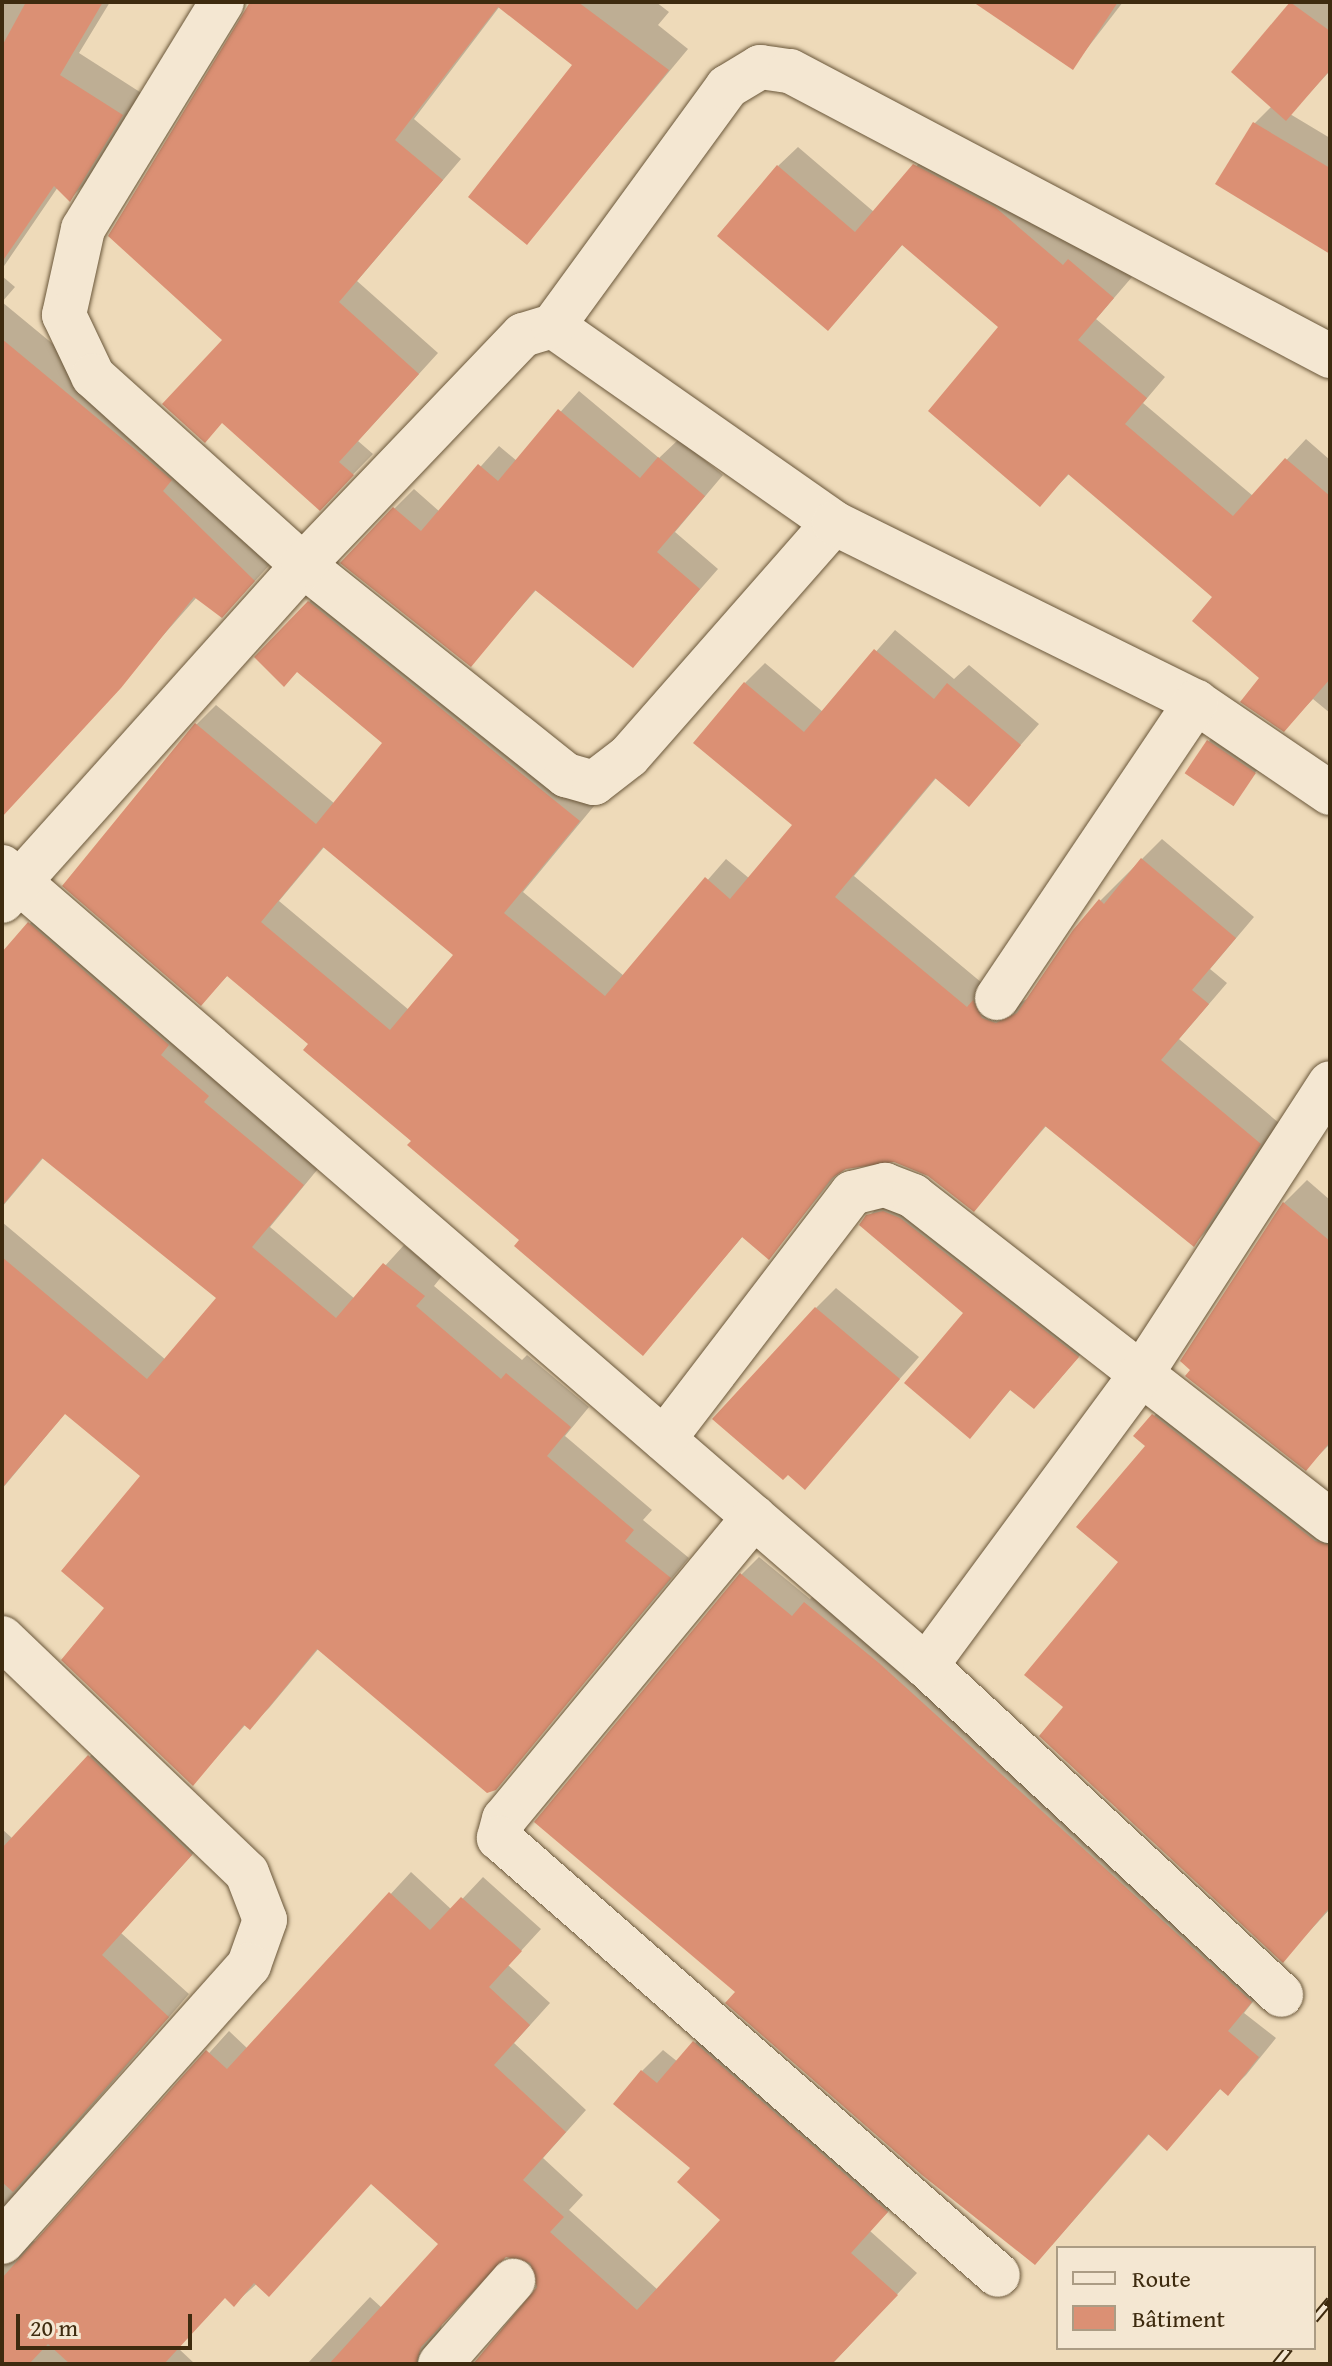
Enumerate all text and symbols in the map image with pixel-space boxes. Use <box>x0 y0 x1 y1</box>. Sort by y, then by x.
legend <box>1056 2246 1316 2350</box>
text: Route <box>1132 2261 1191 2296</box>
scale bar <box>20 2298 196 2348</box>
text: Bâtiment <box>1132 2301 1225 2336</box>
text: 20 m <box>30 2310 78 2345</box>

